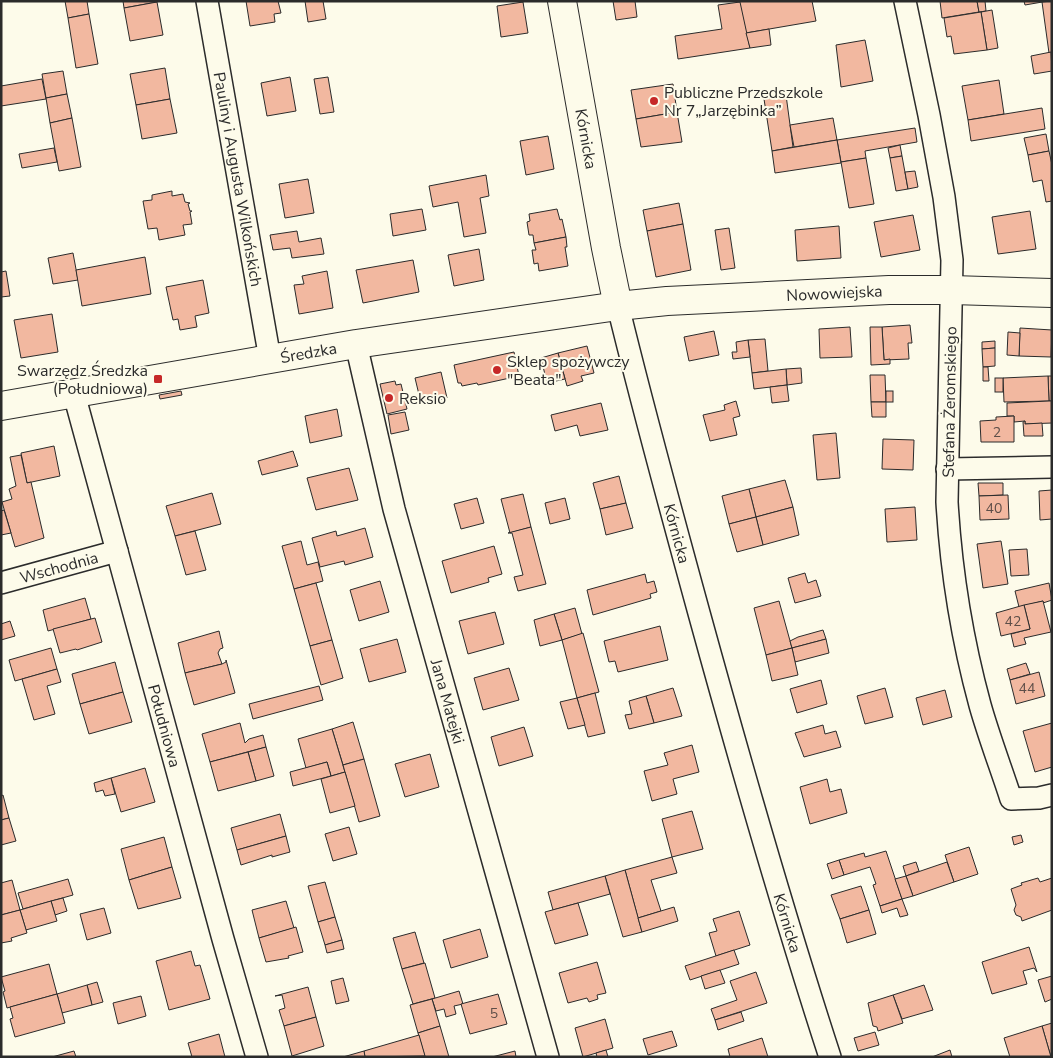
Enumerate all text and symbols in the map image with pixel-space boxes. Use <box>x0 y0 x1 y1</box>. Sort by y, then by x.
street label: Pauliny i Augusta Wilkońskich <box>208 70 267 289</box>
place label: Publiczne Przedszkole Nr 7„Jarzębinka” <box>664 82 823 122</box>
marker: Publiczne Przedszkole Nr 7„Jarzębinka” <box>648 95 660 107</box>
street label: Kórnicka <box>569 107 602 171</box>
street label: Nowowiejska <box>786 280 883 307</box>
street label: Stefana Żeromskiego <box>938 326 962 478</box>
street label: Średzka <box>278 338 339 369</box>
place label: Sklep spożywczy "Beata" <box>507 351 630 391</box>
place label: Swarzędz Średzka (Południowa) <box>17 360 148 400</box>
marker: Sklep spożywczy "Beata" <box>491 364 503 376</box>
marker: Swarzędz Średzka (Południowa) <box>152 373 164 385</box>
place label: Reksio <box>399 388 446 410</box>
marker: Reksio <box>383 392 395 404</box>
house number: 2 <box>993 423 1001 442</box>
house number: 40 <box>986 499 1002 518</box>
street label: Kórnicka <box>658 501 695 566</box>
street label: Wschodnia <box>17 547 101 589</box>
house number: 42 <box>1005 612 1021 631</box>
street label: Jana Matejki <box>424 656 469 746</box>
house number: 44 <box>1019 679 1035 698</box>
street label: Południowa <box>142 682 186 770</box>
street label: Kórnicka <box>768 891 806 956</box>
house number: 5 <box>490 1004 498 1023</box>

